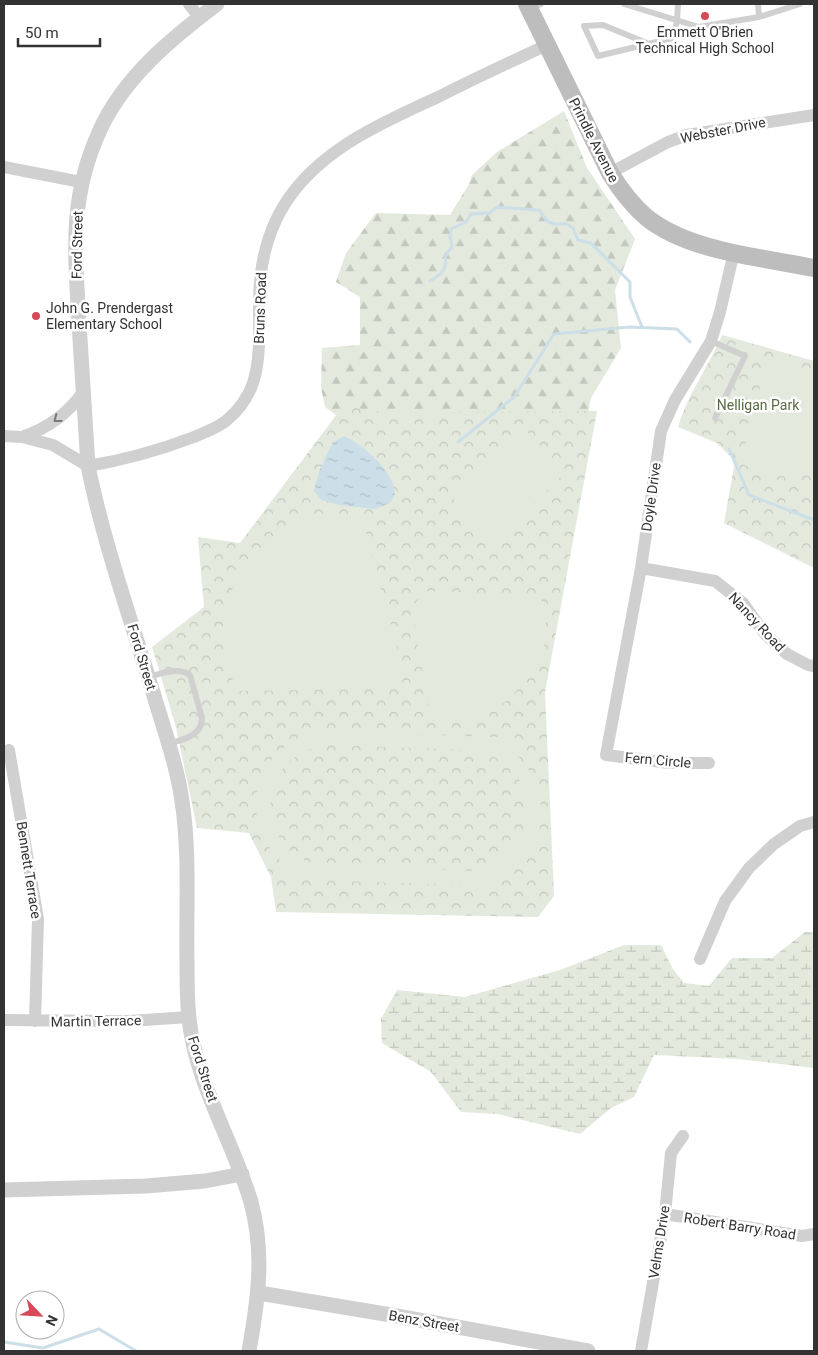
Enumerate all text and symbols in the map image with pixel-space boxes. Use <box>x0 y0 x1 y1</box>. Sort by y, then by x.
marker: Emmett O'Brien Technical High School <box>699 10 711 22</box>
scale bar <box>18 15 100 47</box>
text: 50 m <box>25 24 59 42</box>
place label: Emmett O'Brien Technical High School <box>636 24 774 56</box>
street label: Prindle Avenue <box>566 95 622 185</box>
street label: Webster Drive <box>679 114 767 146</box>
street label: Ford Street <box>68 210 86 279</box>
street label: Bruns Road <box>251 272 269 344</box>
place label: John G. Prendergast Elementary School <box>46 300 174 332</box>
marker: John G. Prendergast Elementary School <box>30 310 42 322</box>
park label: Nelligan Park <box>717 397 800 413</box>
one-way arrow <box>54 414 63 422</box>
street label: Doyle Drive <box>638 461 664 533</box>
street label: Nancy Road <box>726 589 788 655</box>
street label: Ford Street <box>124 622 160 692</box>
street label: Fern Circle <box>624 749 692 771</box>
street label: Bennett Terrace <box>13 820 45 920</box>
street label: Martin Terrace <box>51 1012 141 1030</box>
street label: Ford Street <box>185 1034 221 1104</box>
street label: Velms Drive <box>645 1204 673 1280</box>
street label: Robert Barry Road <box>683 1209 797 1243</box>
north arrow <box>15 1290 65 1340</box>
street label: Benz Street <box>388 1307 461 1335</box>
text: N <box>42 1313 61 1328</box>

